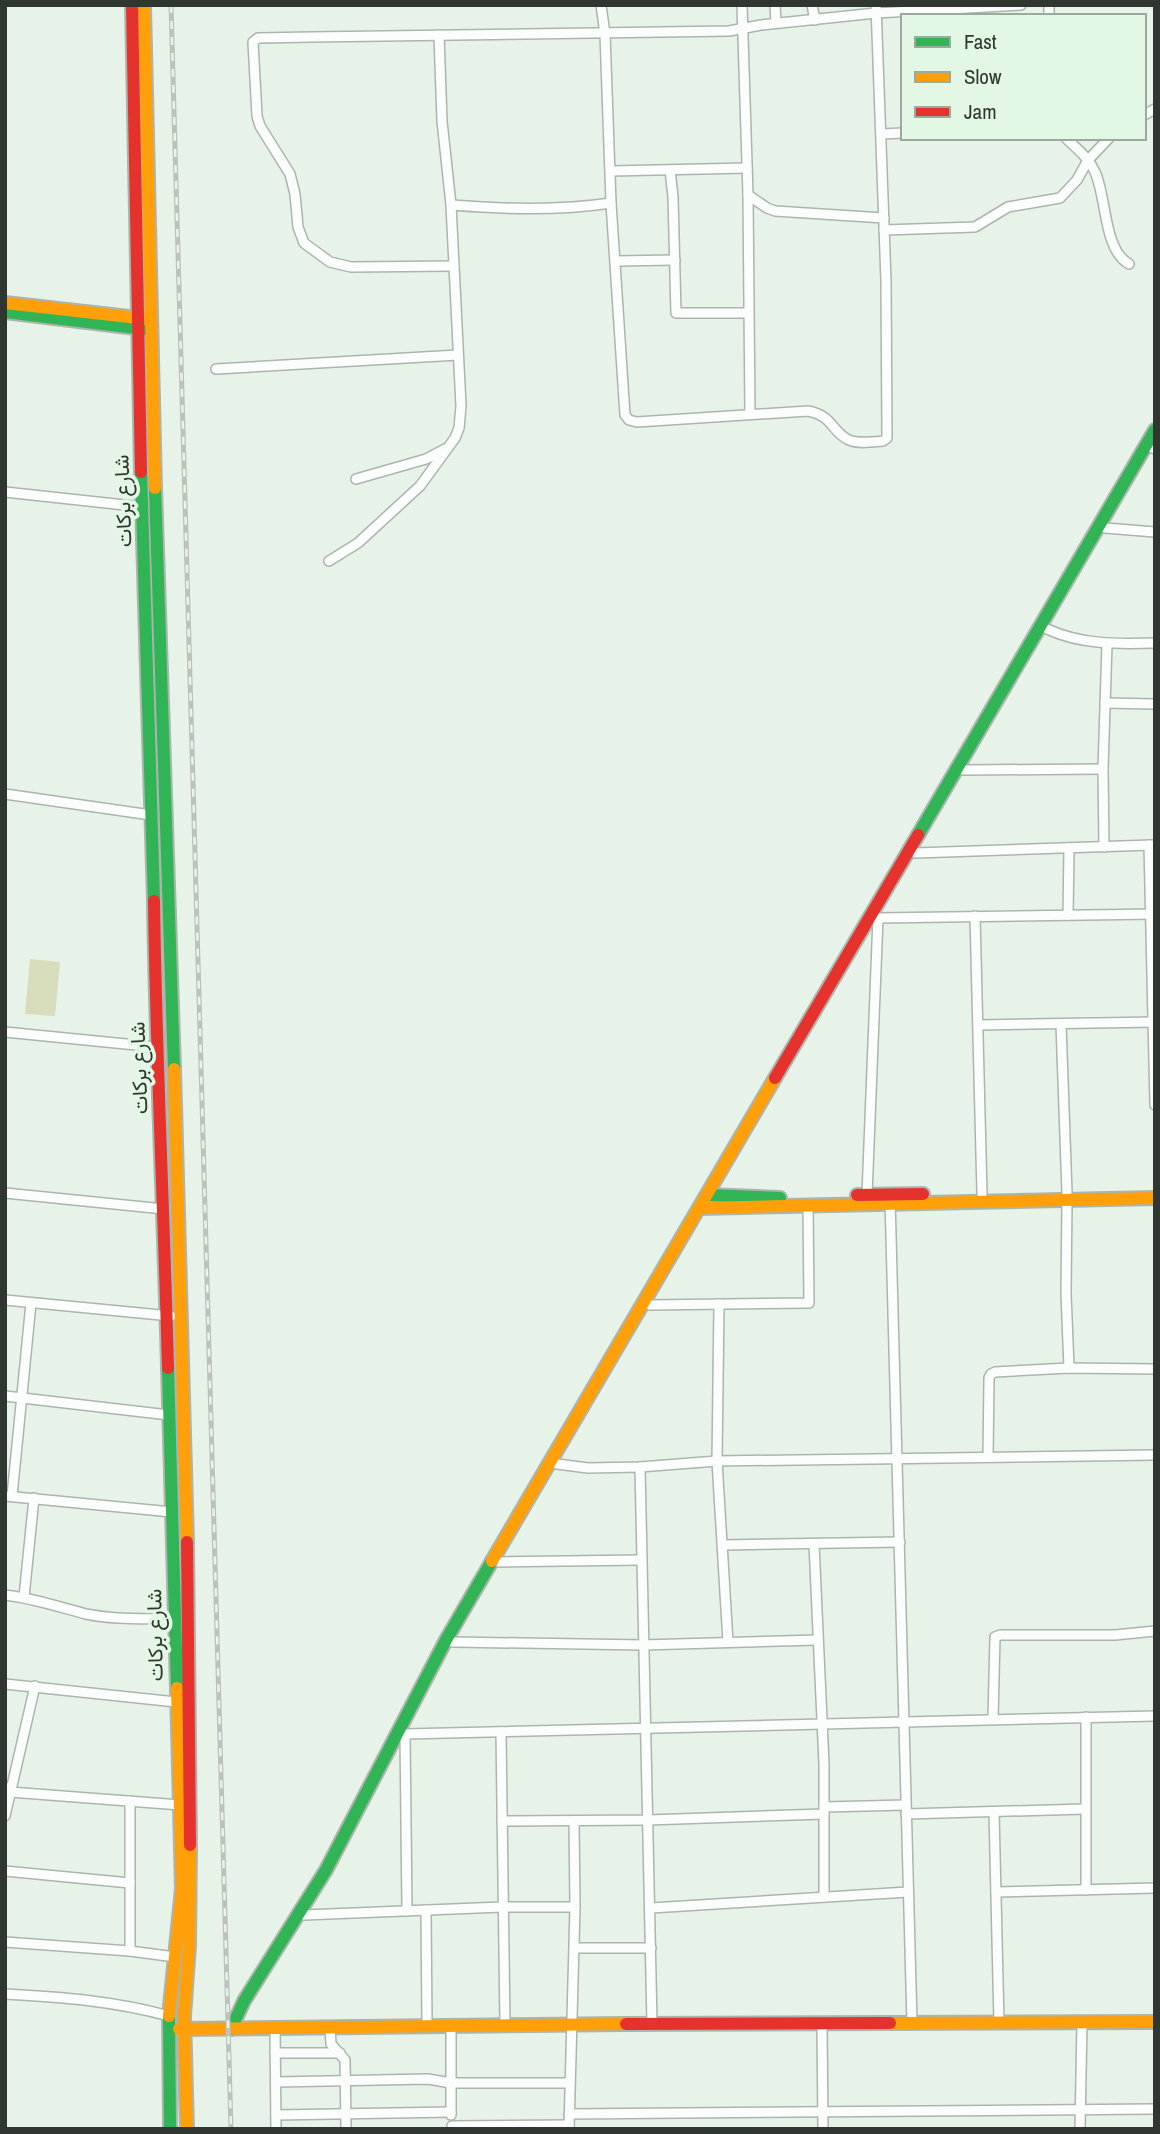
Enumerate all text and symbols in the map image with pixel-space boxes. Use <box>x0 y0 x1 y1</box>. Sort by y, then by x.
legend <box>901 14 1146 140</box>
text: Fast <box>964 27 997 56</box>
text: Slow <box>964 62 1002 91</box>
text: Jam <box>964 97 997 126</box>
street label: شارع بركات <box>106 454 139 548</box>
street label: شارع بركات <box>122 1021 155 1115</box>
street label: شارع بركات <box>139 1588 170 1682</box>

